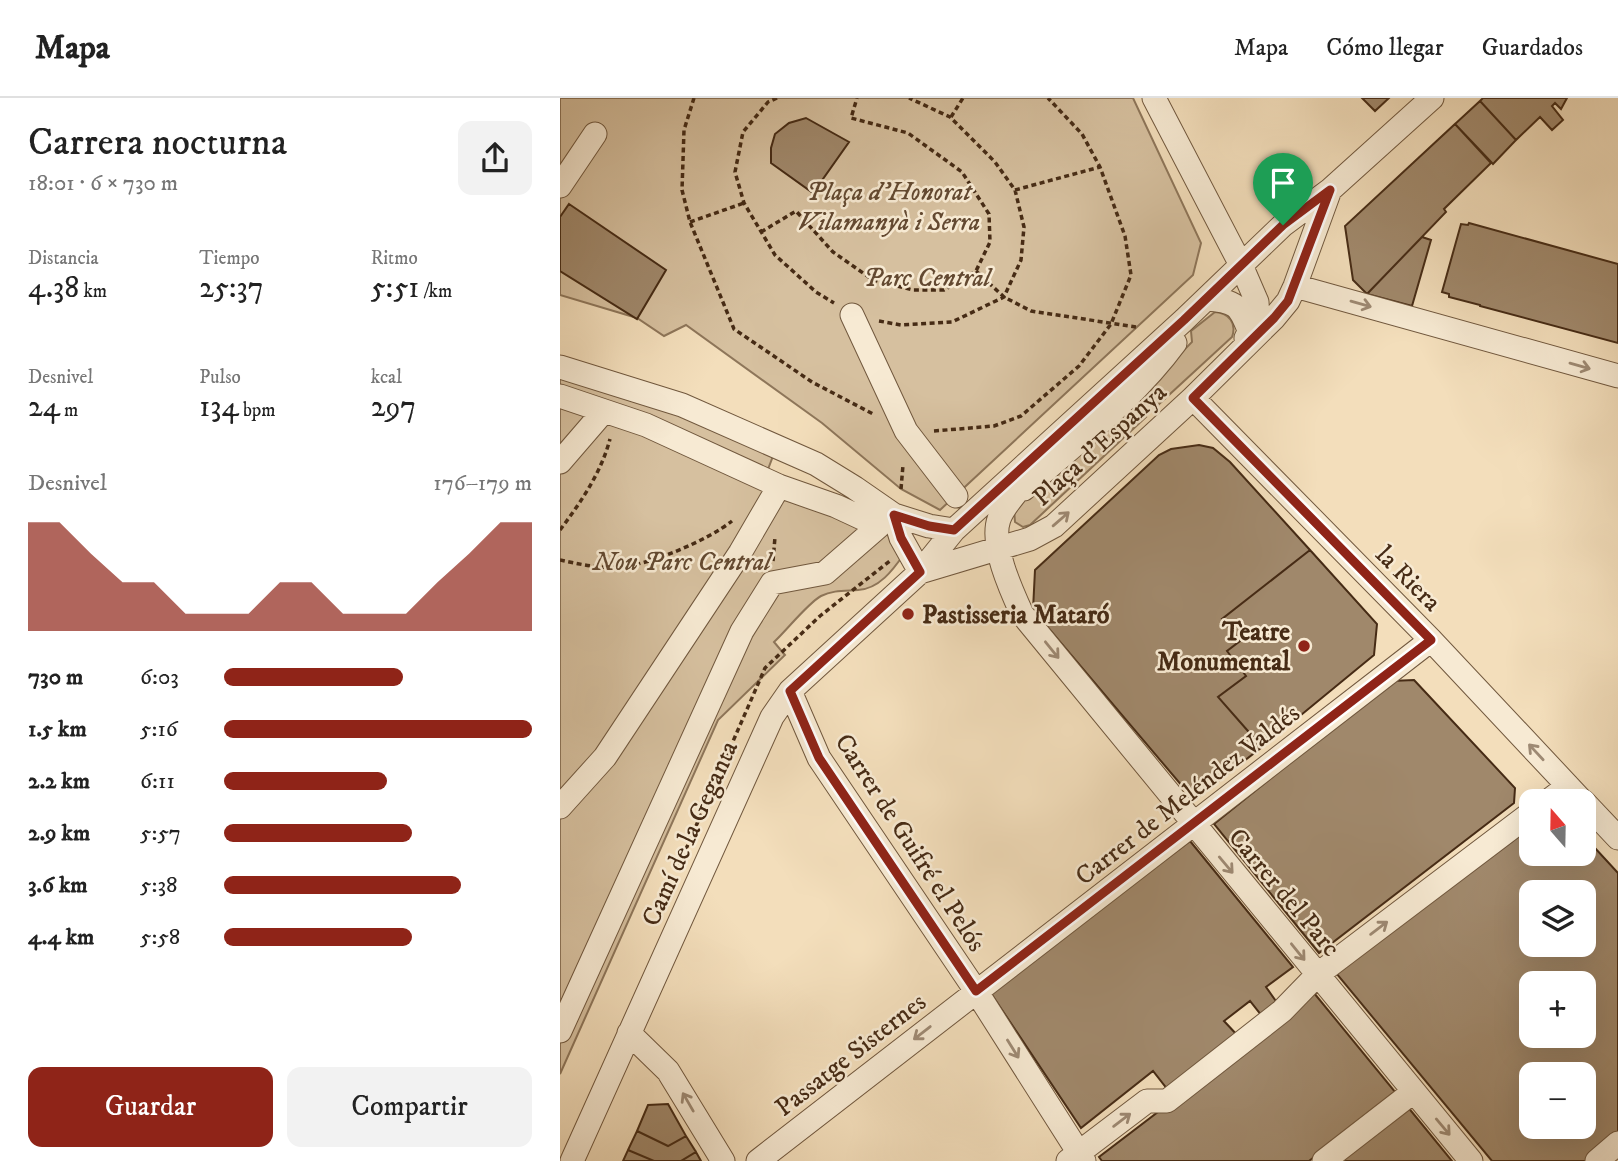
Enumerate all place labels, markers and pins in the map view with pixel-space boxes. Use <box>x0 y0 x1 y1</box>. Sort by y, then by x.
pin <box>1253 153 1313 225</box>
place label: Pastisseria Mataró <box>922 599 1110 632</box>
marker: Pastisseria Mataró <box>900 606 916 622</box>
place label: Teatre Monumental <box>1157 616 1291 679</box>
marker: Teatre Monumental <box>1296 638 1312 654</box>

